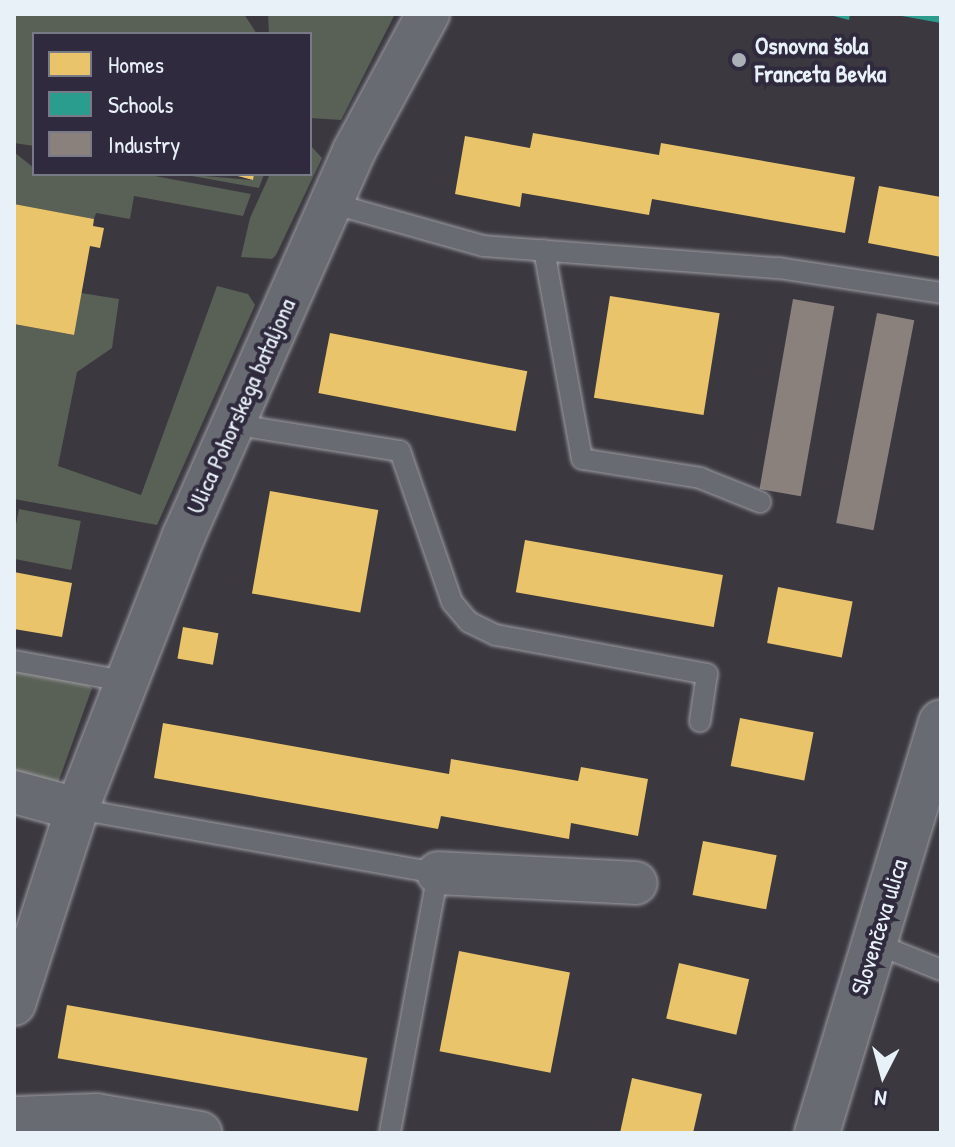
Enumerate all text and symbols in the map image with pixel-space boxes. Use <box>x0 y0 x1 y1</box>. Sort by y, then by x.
legend <box>32 32 312 176</box>
place label: Osnovna šola Franceta Bevka <box>755 32 886 88</box>
text: Homes <box>108 48 164 80</box>
marker: Osnovna šola Franceta Bevka <box>730 51 748 69</box>
text: Schools <box>108 88 173 120</box>
text: Industry <box>108 128 180 160</box>
street label: Ulica Pohorskega bataljona <box>181 294 301 518</box>
street label: Slovenčeva ulica <box>845 856 913 998</box>
north arrow <box>843 1035 923 1115</box>
text: N <box>873 1083 888 1114</box>

